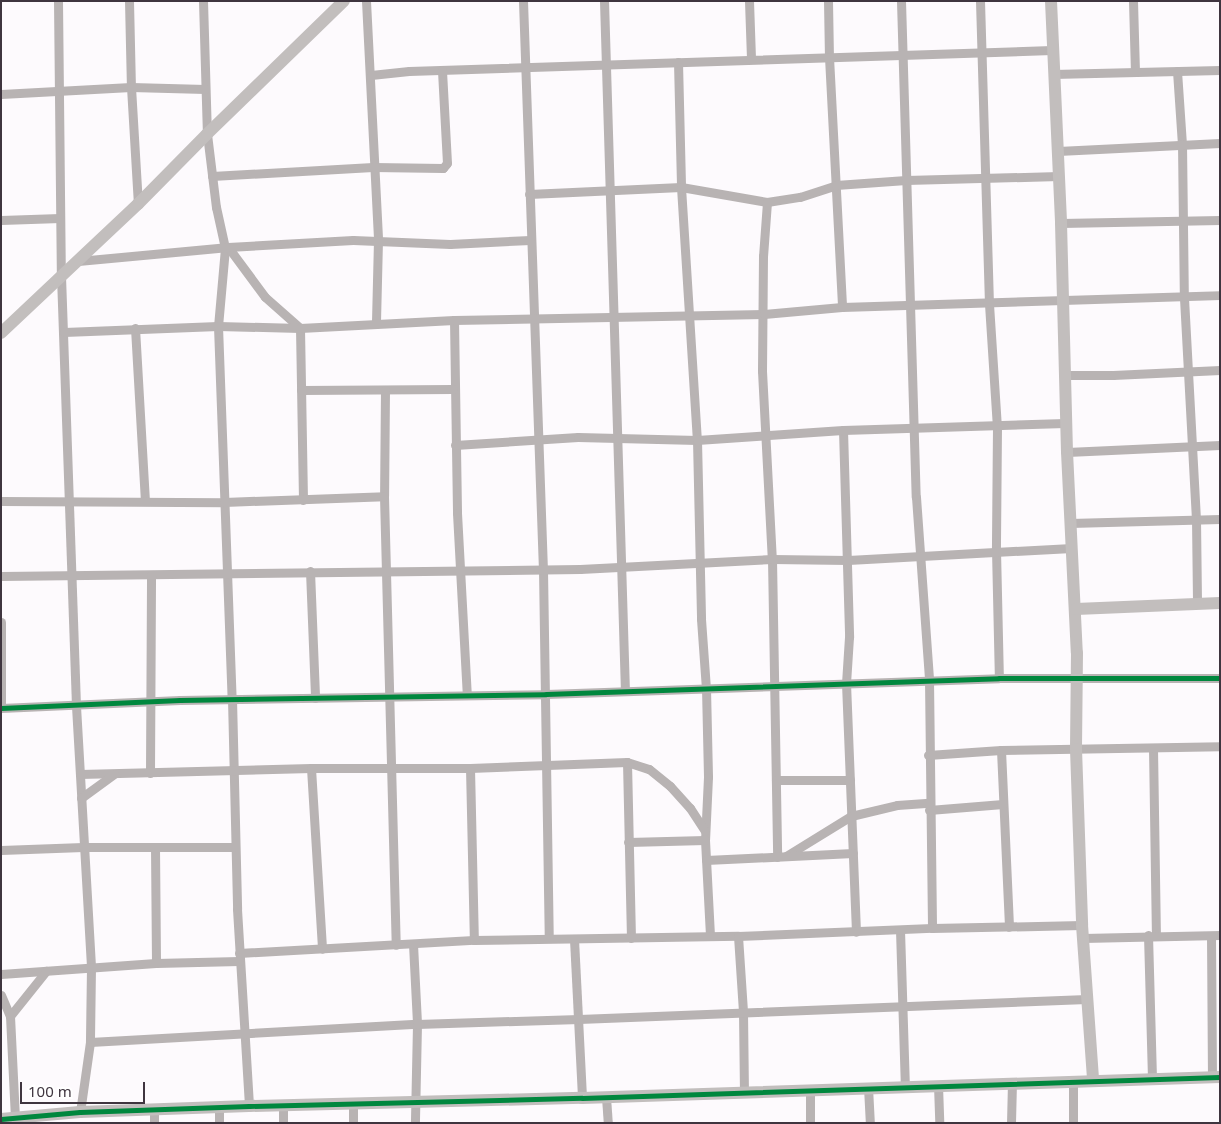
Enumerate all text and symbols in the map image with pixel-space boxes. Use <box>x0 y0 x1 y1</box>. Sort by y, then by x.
scale bar <box>22 1072 148 1104</box>
text: 100 m <box>28 1081 72 1101</box>

